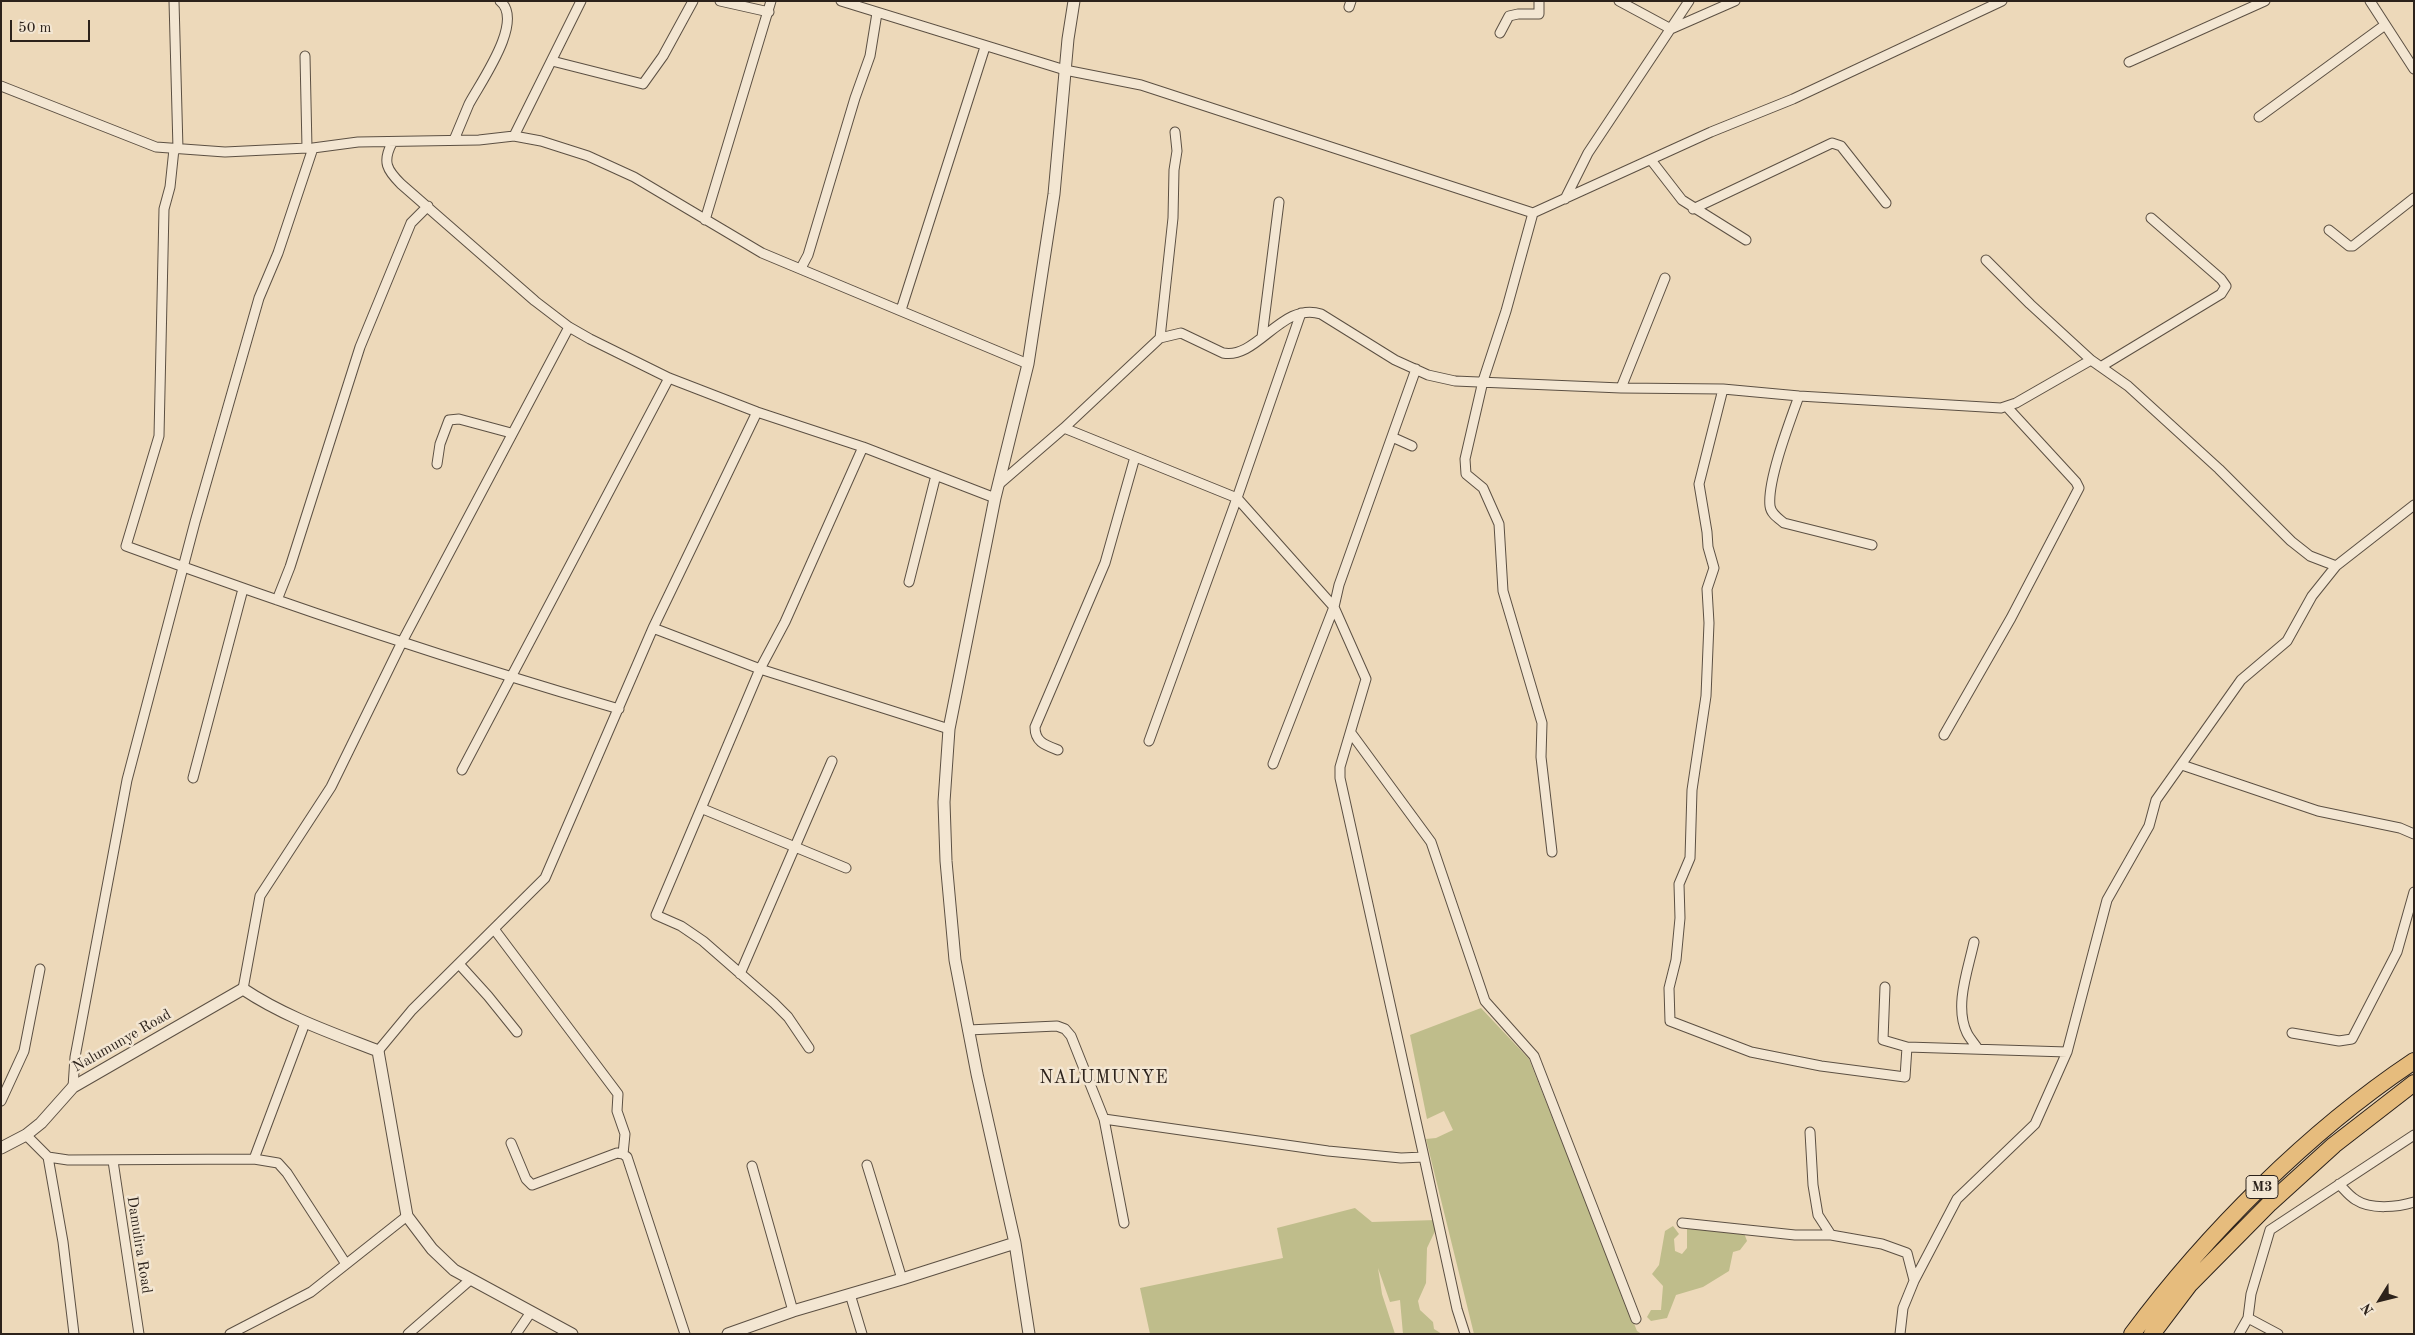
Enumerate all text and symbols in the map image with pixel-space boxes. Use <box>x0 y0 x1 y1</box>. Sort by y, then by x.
scale bar <box>12 10 92 42</box>
text: 50 m <box>18 21 52 36</box>
street label: Nalumunye Road <box>70 1006 174 1076</box>
district label: NALUMUNYE <box>1038 1067 1170 1089</box>
road number: M3 <box>2246 1176 2278 1198</box>
street label: Damulira Road <box>122 1195 156 1295</box>
north arrow <box>2355 1275 2405 1325</box>
text: N <box>2359 1300 2377 1317</box>

